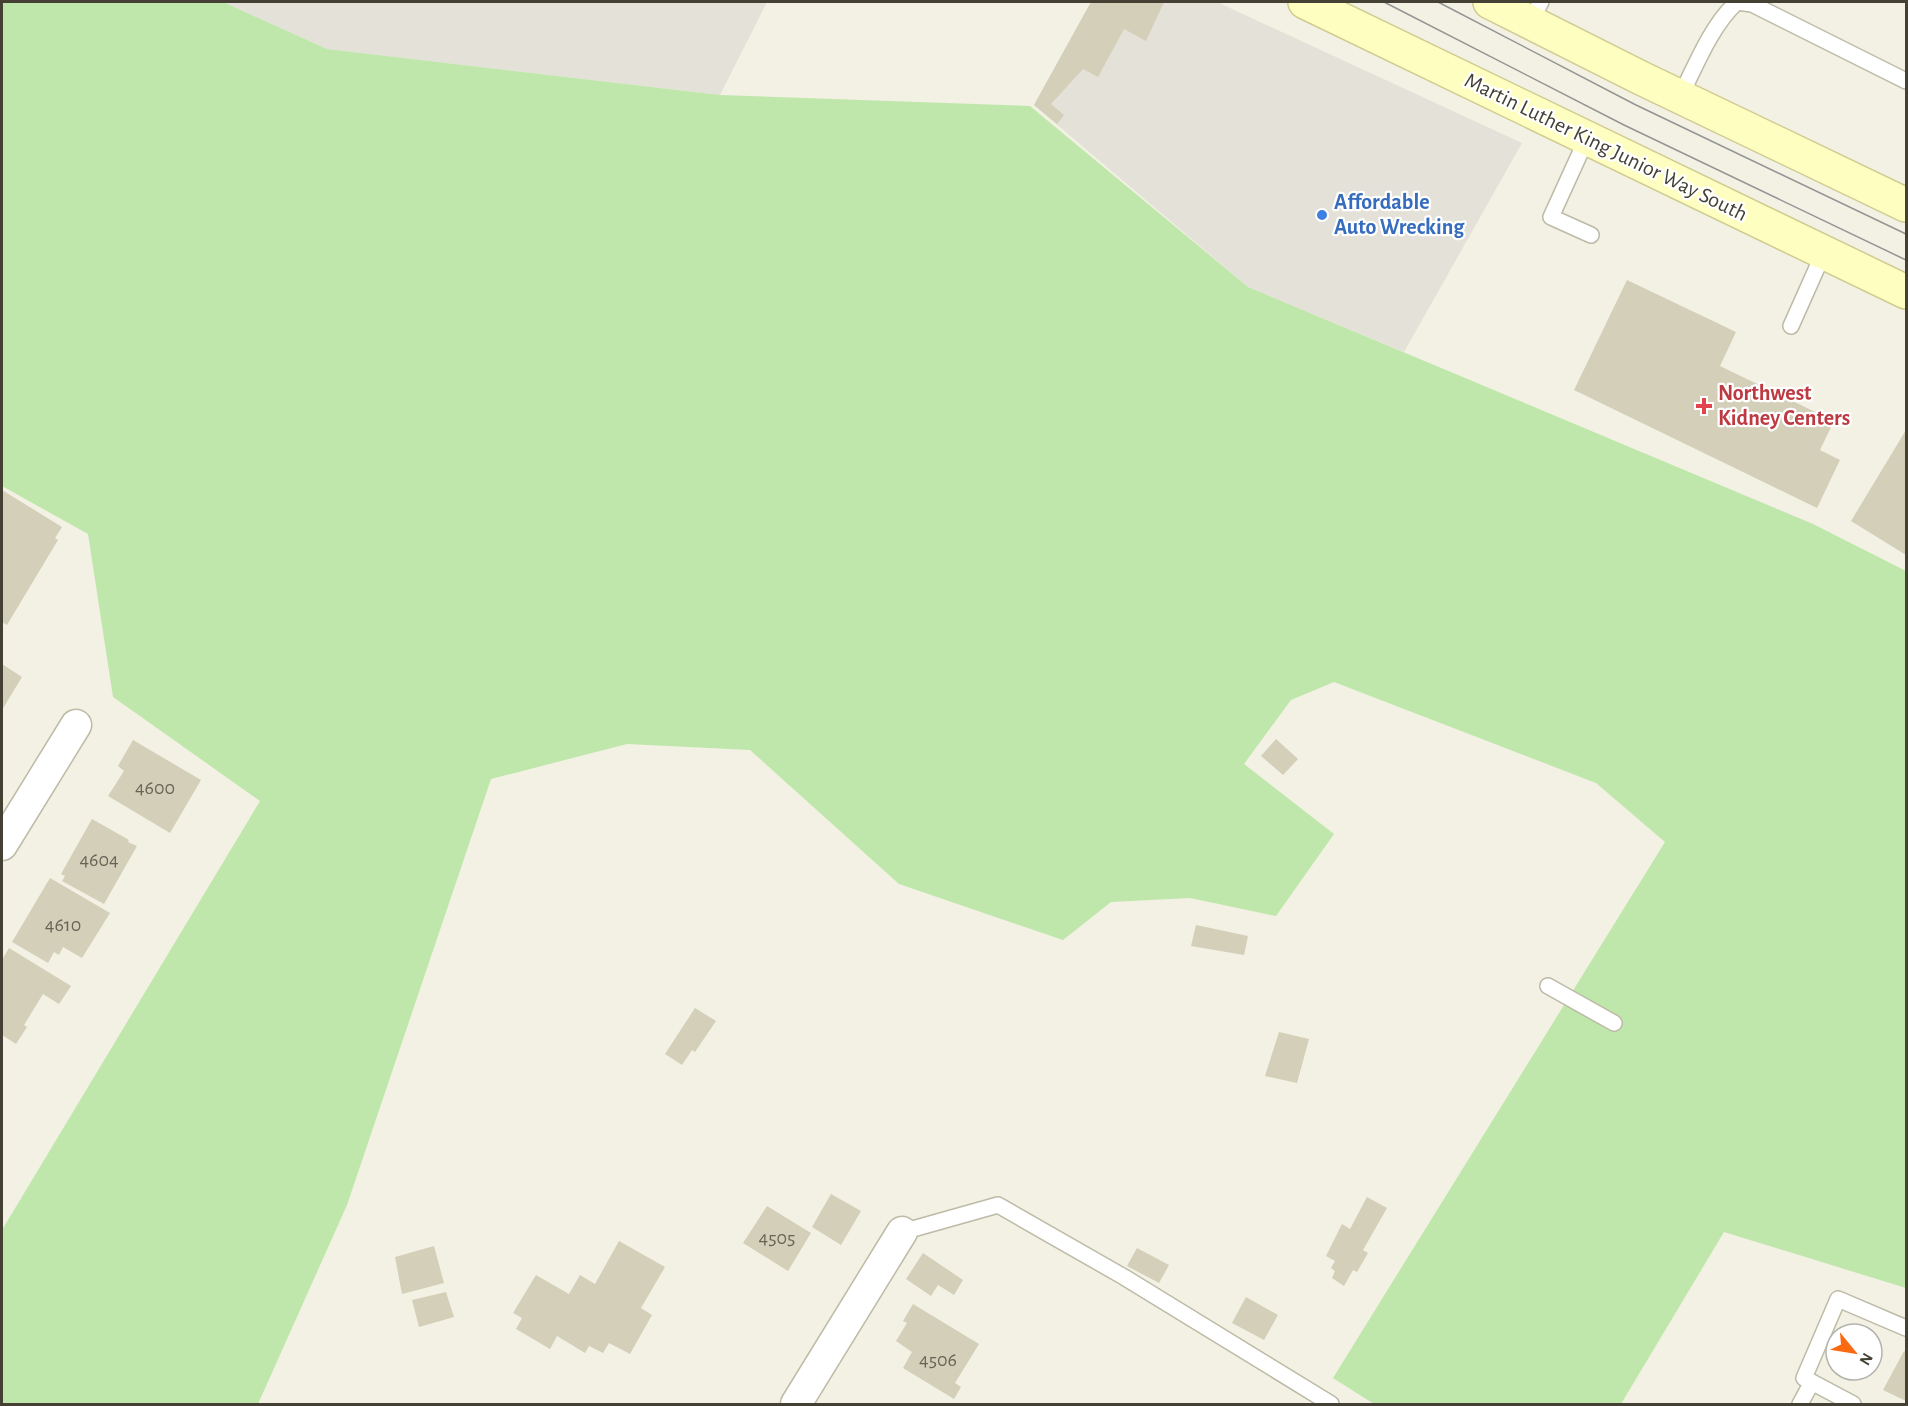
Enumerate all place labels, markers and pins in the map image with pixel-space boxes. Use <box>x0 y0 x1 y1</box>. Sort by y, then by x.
place label: Affordable Auto Wrecking <box>1334 191 1465 238</box>
marker: Affordable Auto Wrecking <box>1315 208 1329 222</box>
place label: Northwest Kidney Centers <box>1718 382 1850 430</box>
marker: Northwest Kidney Centers <box>1695 397 1713 415</box>

